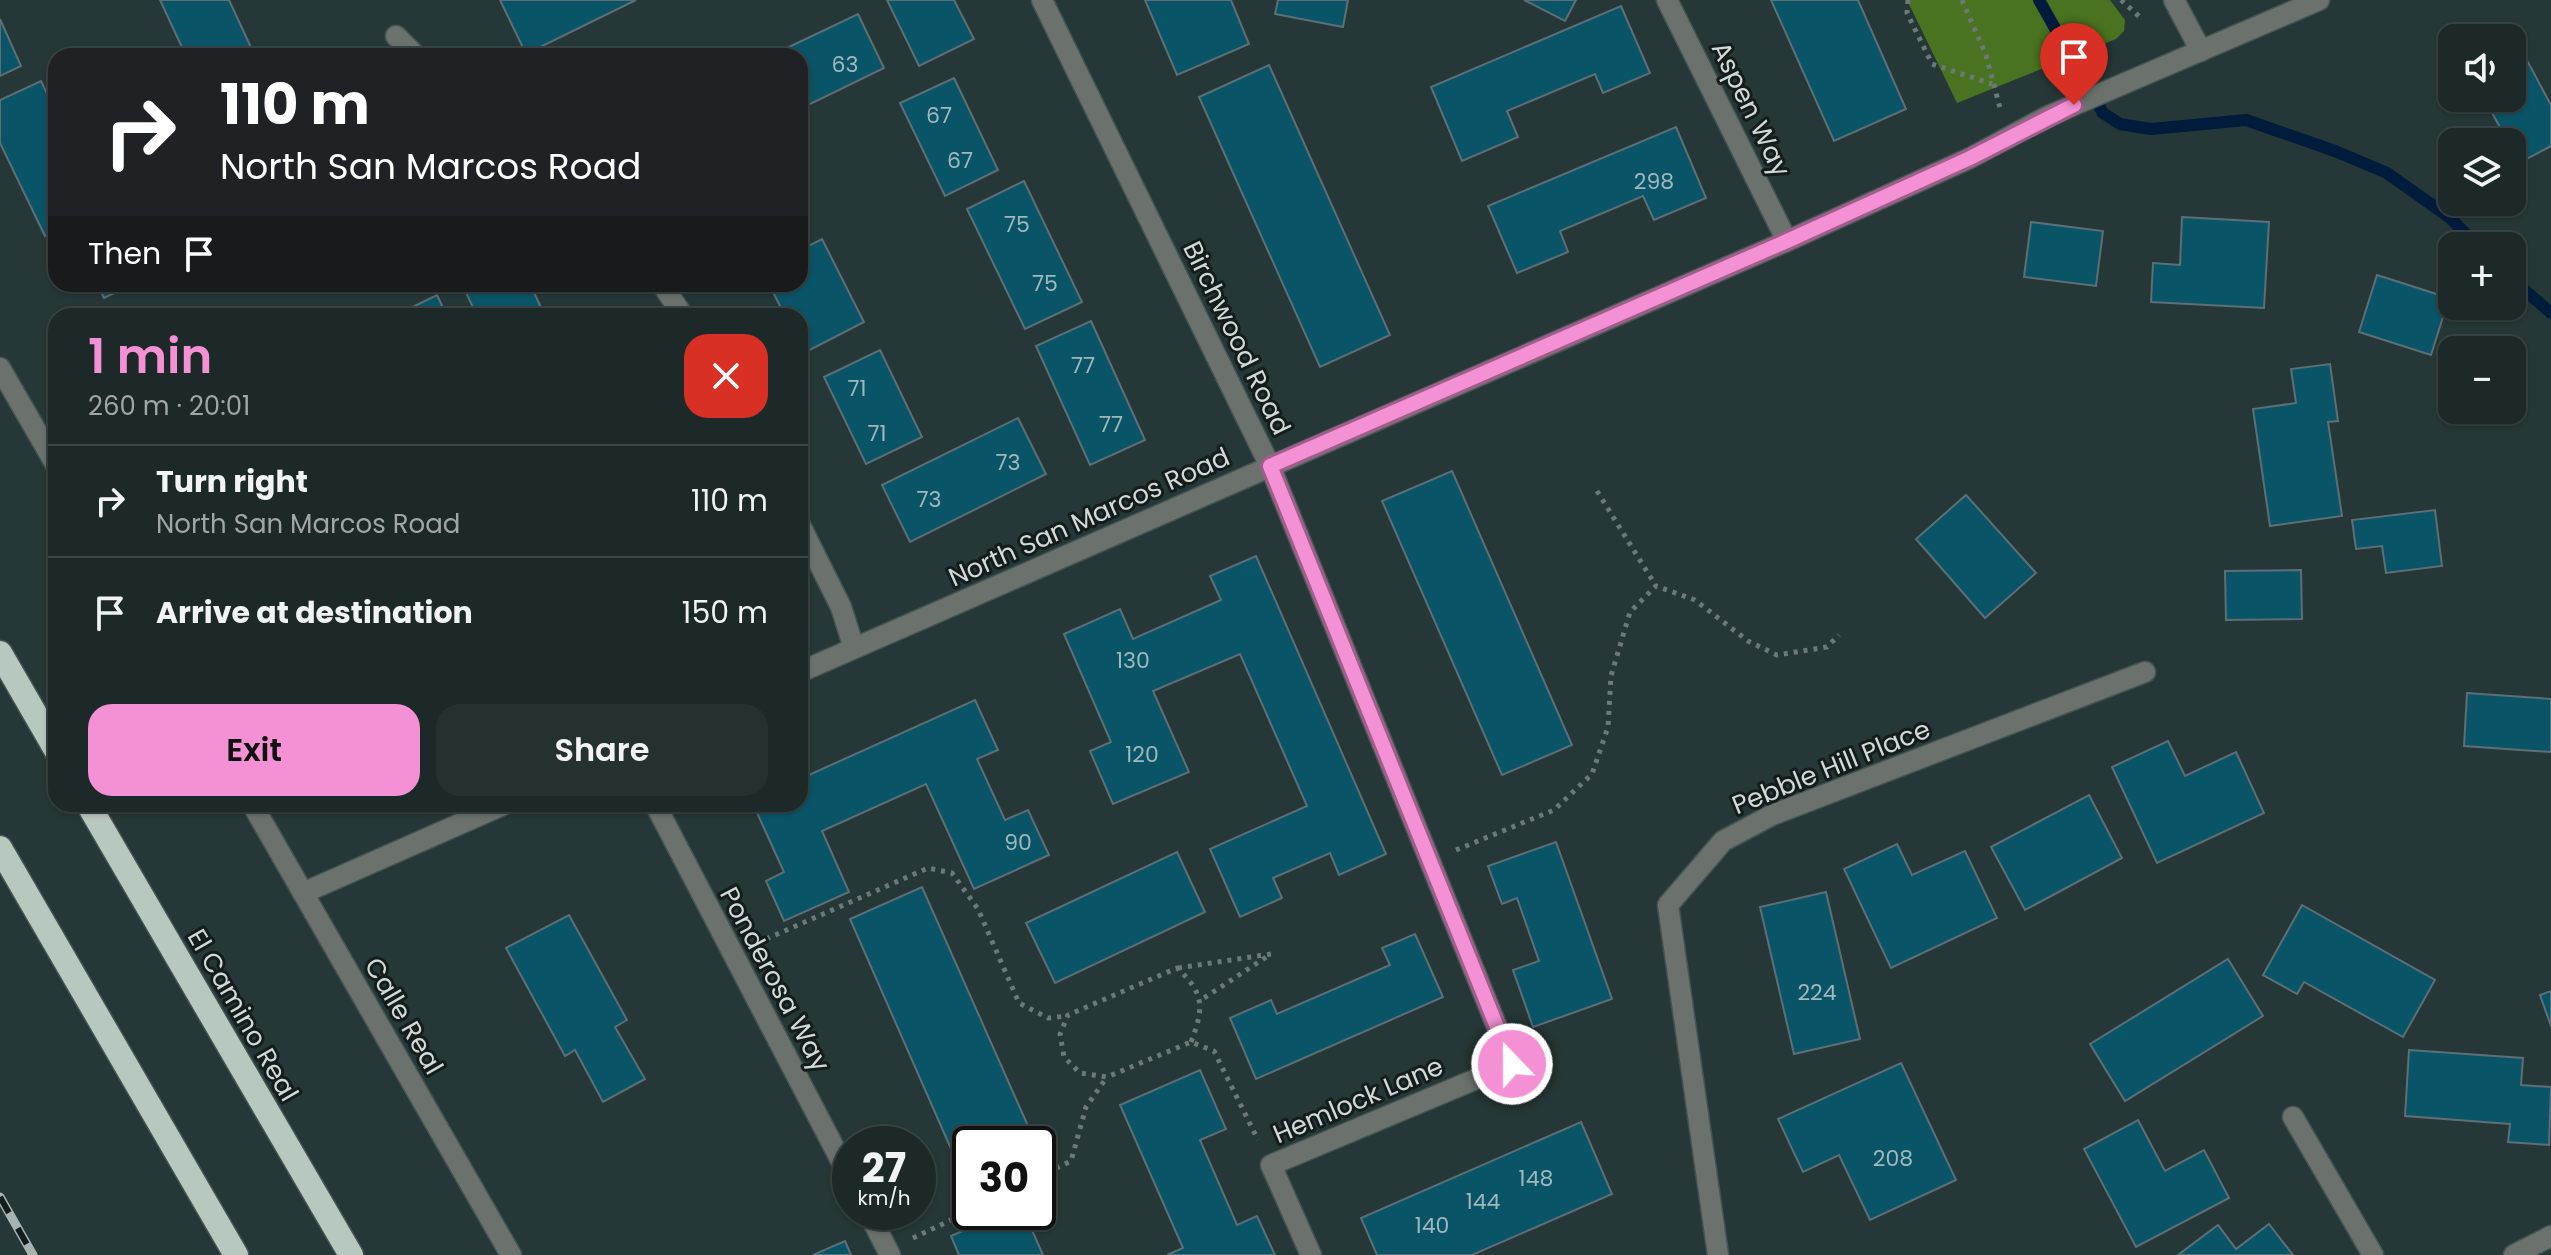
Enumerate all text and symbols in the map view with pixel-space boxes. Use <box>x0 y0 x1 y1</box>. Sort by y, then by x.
pin <box>2040 23 2108 105</box>
map controls <box>2438 24 2526 424</box>
button: sound <box>2438 24 2526 112</box>
icon: arrive <box>2052 35 2096 79</box>
street label: Aspen Way <box>1703 36 1799 183</box>
house number: 63 <box>832 49 858 80</box>
text: 110 m <box>220 65 370 144</box>
icon: right <box>88 80 192 184</box>
house number: 67 <box>926 100 952 131</box>
button: layers <box>2438 128 2526 216</box>
text: North San Marcos Road <box>220 141 641 192</box>
house number: 67 <box>947 145 973 176</box>
house number: 298 <box>1634 166 1674 197</box>
house number: 75 <box>1004 209 1030 240</box>
text: Then <box>88 232 161 275</box>
icon: arrive <box>177 232 221 276</box>
button: + <box>2438 232 2526 320</box>
street label: Birchwood Road <box>1175 235 1299 441</box>
house number: 75 <box>1032 268 1058 299</box>
text: 1 min <box>88 323 212 390</box>
button: close <box>684 334 768 418</box>
button: − <box>2438 336 2526 424</box>
house number: 77 <box>1071 350 1095 381</box>
house number: 71 <box>847 373 867 404</box>
text: 260 m · 20:01 <box>88 388 250 424</box>
house number: 77 <box>1099 409 1123 440</box>
house number: 71 <box>867 418 887 449</box>
street label: North San Marcos Road <box>943 439 1235 595</box>
house number: 73 <box>996 447 1020 478</box>
text: Turn right <box>156 460 308 503</box>
icon: right <box>88 479 132 523</box>
text: 110 m <box>691 479 768 522</box>
house number: 73 <box>917 484 941 515</box>
text: North San Marcos Road <box>156 506 460 542</box>
icon: arrive <box>88 591 132 635</box>
text: Arrive at destination <box>156 591 473 634</box>
text: 150 m <box>682 591 768 634</box>
house number: 130 <box>1116 645 1150 676</box>
button: Exit <box>88 704 420 796</box>
button: Share <box>436 704 768 796</box>
street label: Pebble Hill Place <box>1727 711 1935 823</box>
house number: 120 <box>1125 739 1159 770</box>
house number: 90 <box>1004 827 1032 858</box>
street label: Ponderosa Way <box>711 880 839 1078</box>
street label: El Camino Real <box>179 922 307 1108</box>
street label: Calle Real <box>356 951 452 1081</box>
house number: 224 <box>1797 977 1837 1008</box>
position arrow <box>1470 1022 1554 1106</box>
street label: Hemlock Lane <box>1267 1048 1449 1152</box>
speed limit sign: 30 <box>952 1126 1056 1230</box>
text: 27 <box>862 1140 906 1196</box>
house number: 208 <box>1873 1143 1913 1174</box>
house number: 148 <box>1519 1163 1553 1194</box>
text: km/h <box>857 1184 911 1212</box>
house number: 144 <box>1466 1186 1501 1217</box>
house number: 140 <box>1415 1210 1449 1241</box>

